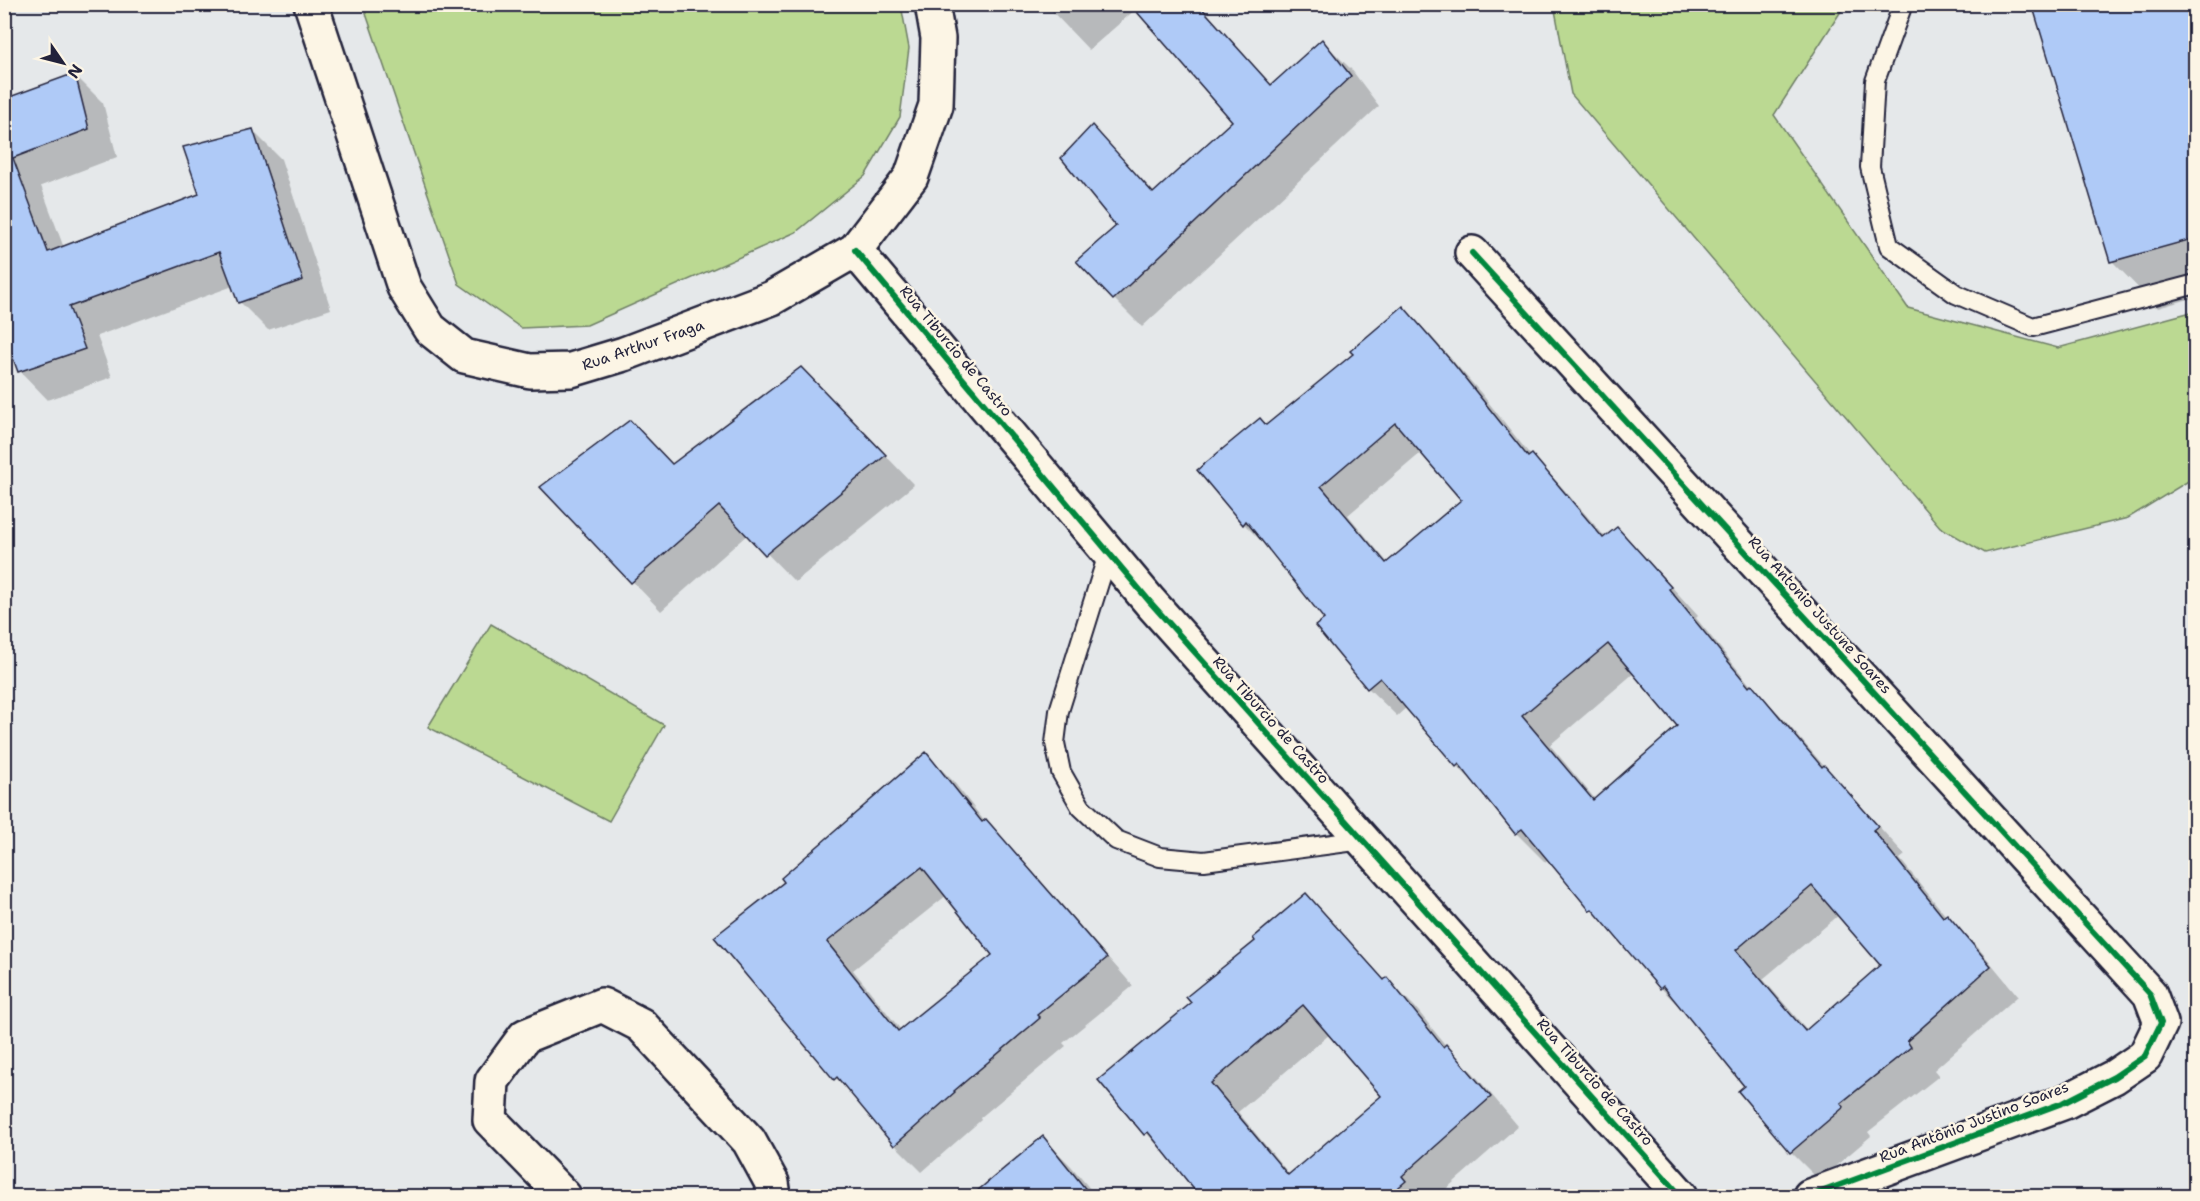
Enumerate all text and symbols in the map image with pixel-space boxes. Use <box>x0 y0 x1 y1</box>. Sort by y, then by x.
north arrow <box>33 33 93 93</box>
text: N <box>63 60 87 83</box>
street label: Rua Tiburcio de Castro <box>895 281 1017 421</box>
street label: Rua Arthur Fraga <box>579 315 707 375</box>
street label: Rua Antonio Justune Soares <box>1744 532 1896 698</box>
street label: Rua Tiburcio de Castro <box>1208 652 1334 788</box>
street label: Rua Tiburcio de Castro <box>1532 1014 1658 1150</box>
street label: Rua Antônio Justino Soares <box>1876 1077 2072 1167</box>

